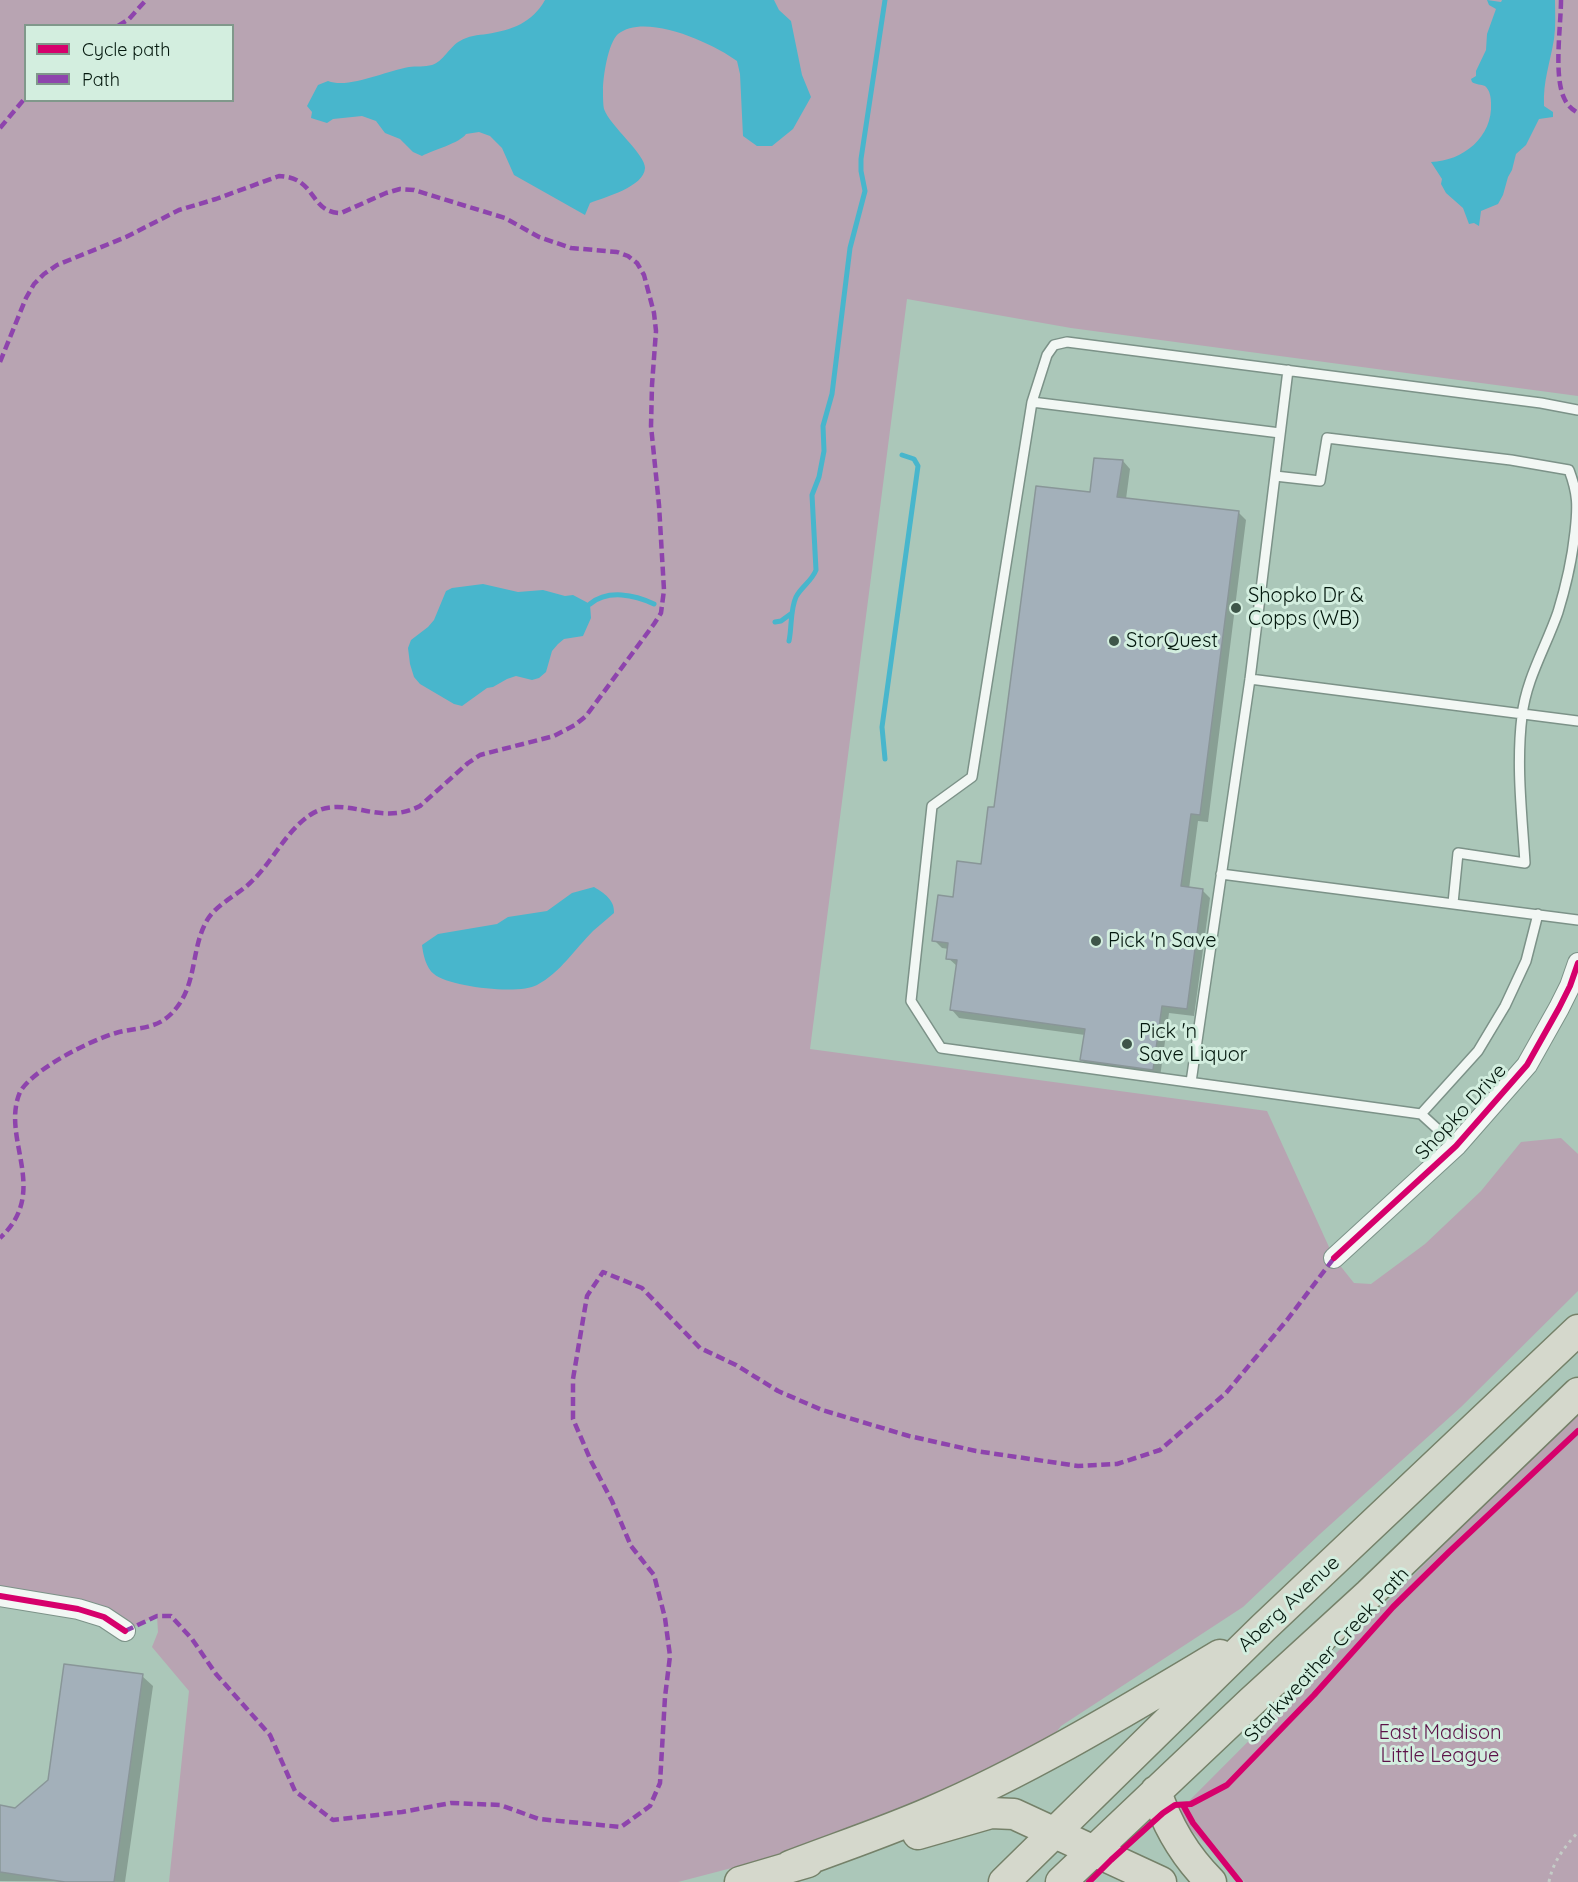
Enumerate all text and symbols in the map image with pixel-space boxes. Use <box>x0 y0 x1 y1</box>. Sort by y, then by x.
legend <box>24 24 234 102</box>
text: Cycle path <box>82 38 170 61</box>
text: Path <box>82 68 120 91</box>
place label: Shopko Dr & Copps (WB) <box>1248 584 1364 631</box>
marker: Shopko Dr & Copps (WB) <box>1229 601 1243 615</box>
place label: StorQuest <box>1126 629 1218 653</box>
marker: StorQuest <box>1107 634 1121 648</box>
place label: Pick 'n Save <box>1108 929 1216 953</box>
marker: Pick 'n Save <box>1089 934 1103 948</box>
place label: Pick 'n Save Liquor <box>1139 1020 1248 1067</box>
marker: Pick 'n Save Liquor <box>1120 1037 1134 1051</box>
street label: Shopko Drive <box>1410 1059 1512 1165</box>
street label: Aberg Avenue <box>1233 1551 1345 1657</box>
street label: Starkweather Creek Path <box>1240 1562 1414 1748</box>
park label: East Madison Little League <box>1378 1721 1502 1768</box>

